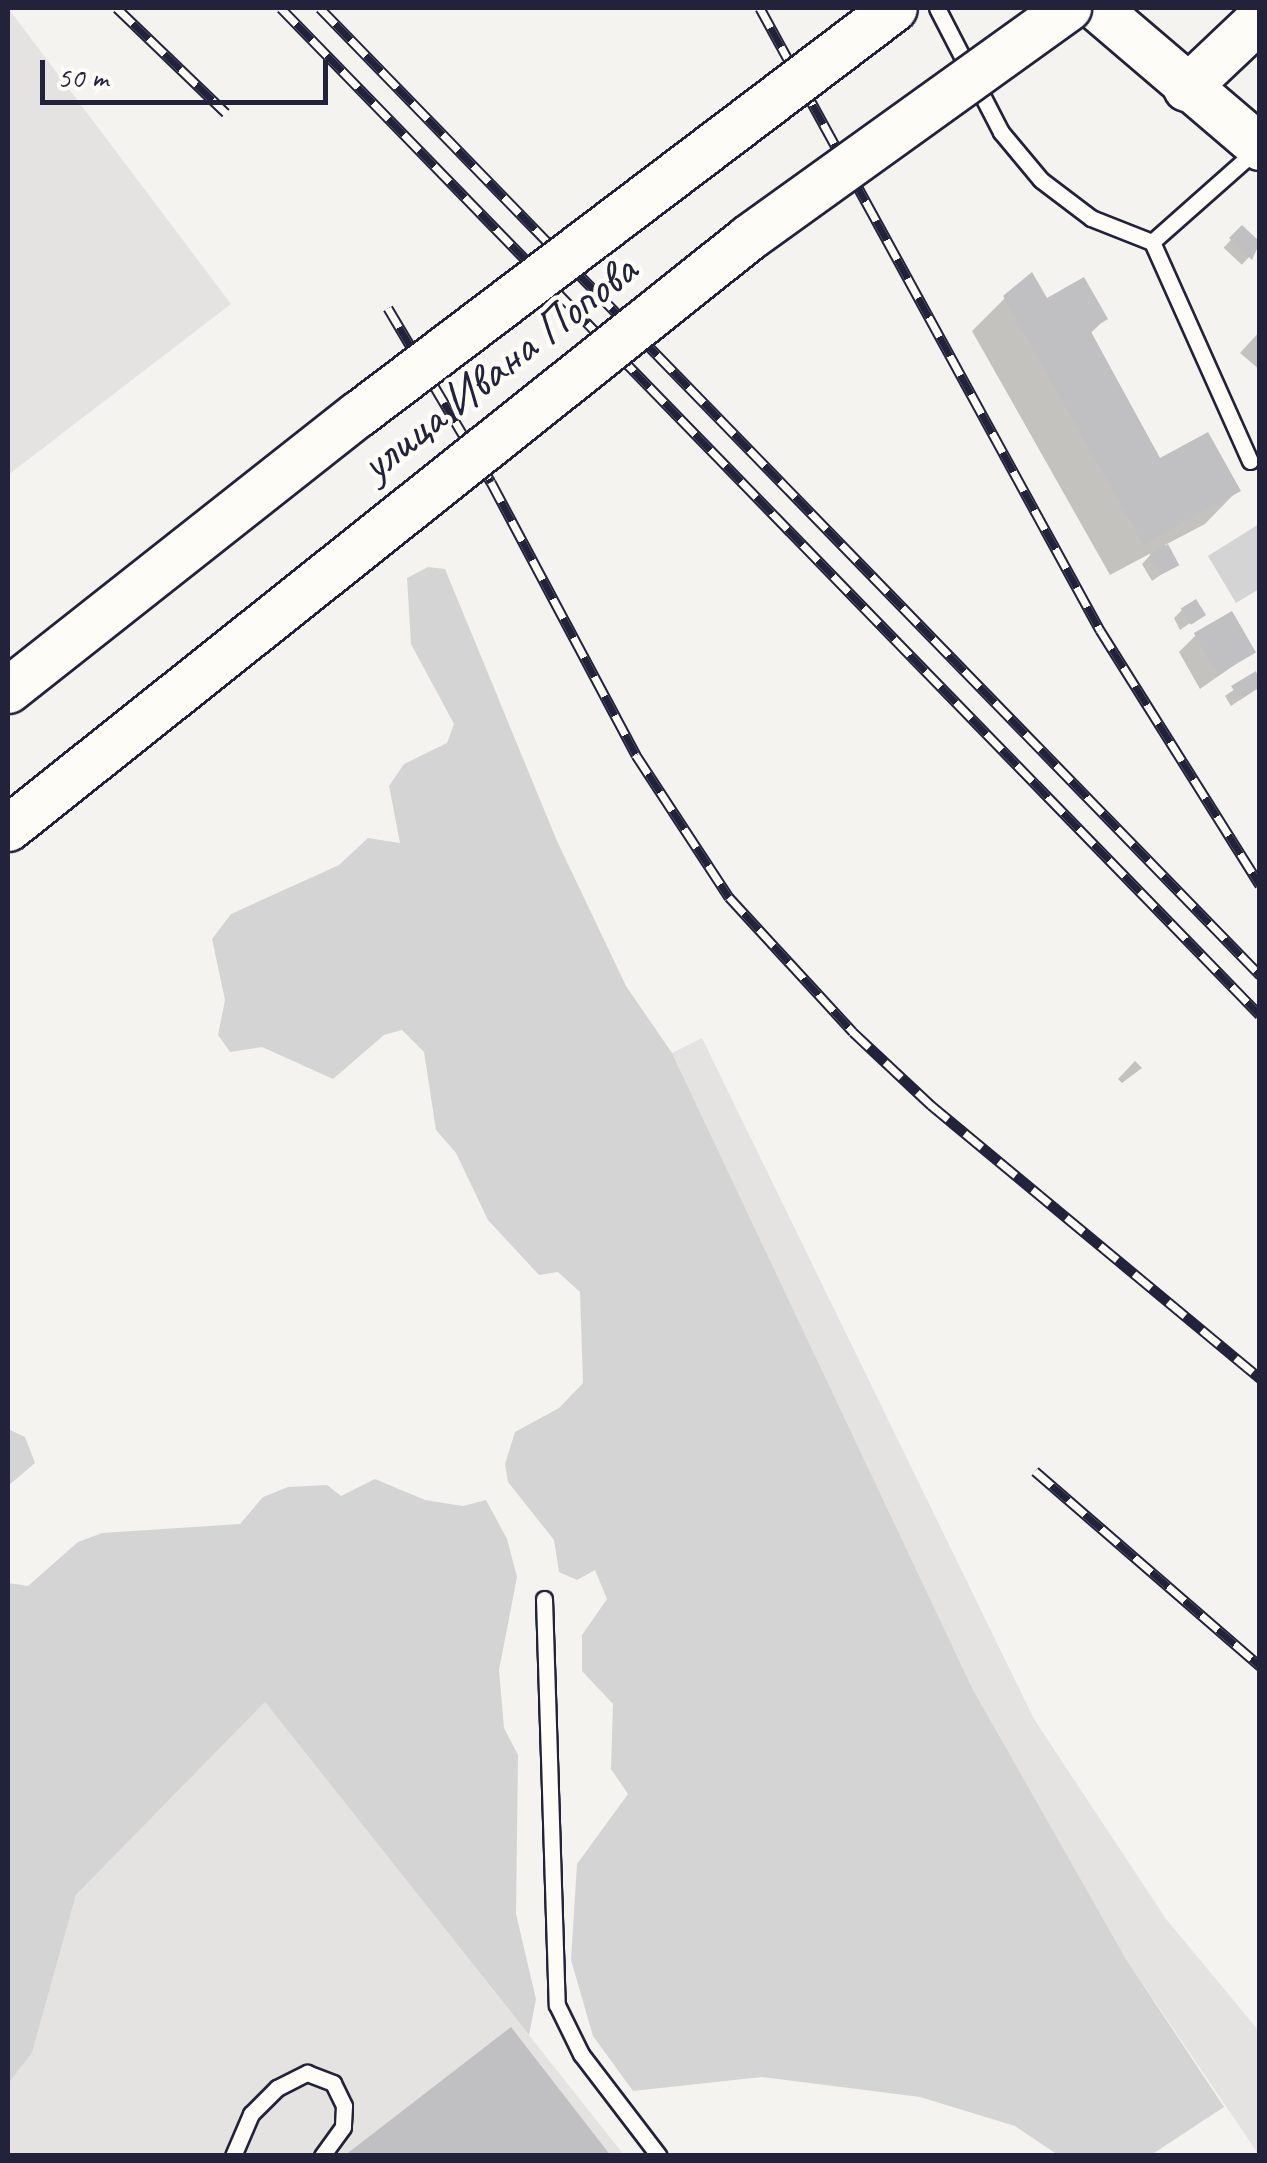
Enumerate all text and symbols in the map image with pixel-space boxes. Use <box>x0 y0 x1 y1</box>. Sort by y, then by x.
scale bar <box>45 40 332 102</box>
text: 50 m <box>57 58 108 96</box>
street label: улица Ивана Попова <box>349 242 647 492</box>

